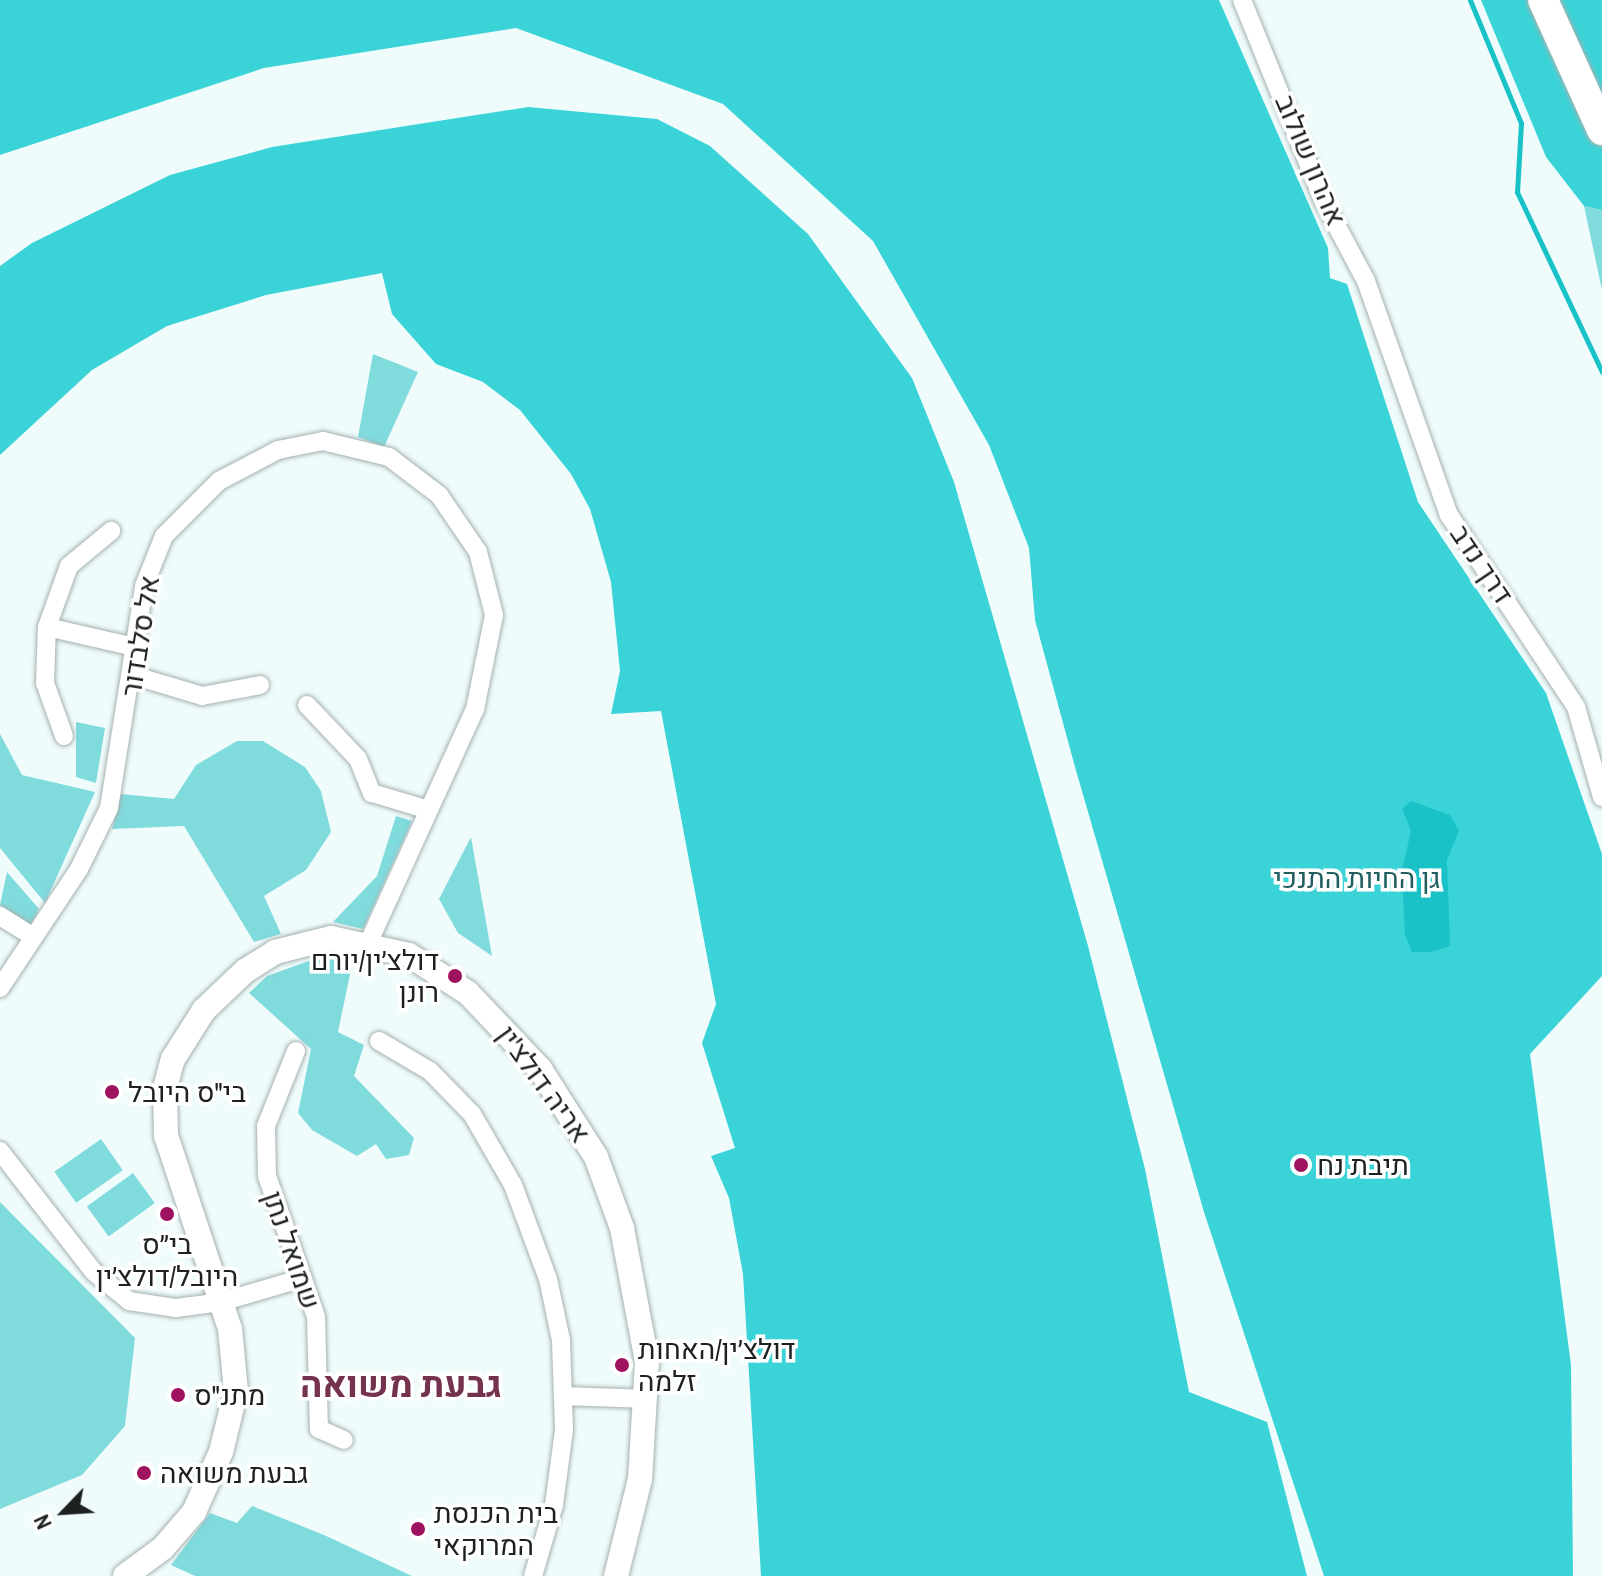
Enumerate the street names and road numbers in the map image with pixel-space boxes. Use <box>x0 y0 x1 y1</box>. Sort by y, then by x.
street label: אהרון שולוב <box>1268 90 1354 230</box>
street label: דרך נדב <box>1443 518 1521 610</box>
street label: אל סלבדור <box>114 573 166 699</box>
street label: אריה דולצ'ין <box>490 1019 598 1149</box>
street label: שמואל נתן <box>256 1187 328 1313</box>

